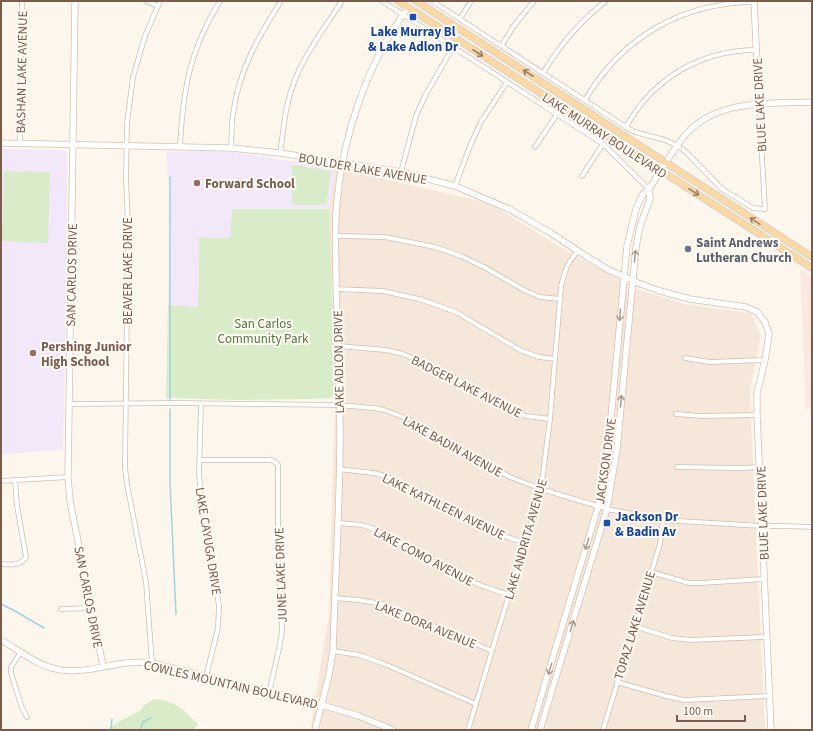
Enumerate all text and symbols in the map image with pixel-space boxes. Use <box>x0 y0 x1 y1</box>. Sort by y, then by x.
street label: BASHAN LAKE AVENUE <box>12 10 32 133</box>
marker: Lake Murray Bl & Lake Adlon Dr <box>408 12 418 22</box>
place label: Lake Murray Bl & Lake Adlon Dr <box>368 23 459 56</box>
one-way arrow <box>472 49 484 57</box>
street label: BLUE LAKE DRIVE <box>749 57 771 152</box>
one-way arrow <box>523 69 534 77</box>
street label: LAKE MURRAY BOULEVARD <box>539 89 670 183</box>
street label: BOULDER LAKE AVENUE <box>297 149 429 189</box>
place label: Forward School <box>205 175 295 193</box>
marker: Forward School <box>192 178 202 188</box>
one-way arrow <box>688 189 700 197</box>
street label: BEAVER LAKE DRIVE <box>119 217 137 325</box>
one-way arrow <box>750 217 761 225</box>
street label: SAN CARLOS DRIVE <box>62 223 82 327</box>
place label: Saint Andrews Lutheran Church <box>696 234 792 267</box>
marker: Saint Andrews Lutheran Church <box>683 244 693 254</box>
one-way arrow <box>631 250 638 263</box>
one-way arrow <box>616 308 624 321</box>
street label: LAKE ADLON DRIVE <box>329 310 349 414</box>
park label: San Carlos Community Park <box>218 315 309 348</box>
place label: Pershing Junior High School <box>41 338 132 371</box>
marker: Pershing Junior High School <box>28 348 38 358</box>
street label: BADGER LAKE AVENUE <box>408 351 525 423</box>
one-way arrow <box>617 395 625 408</box>
street label: LAKE BADIN AVENUE <box>399 412 506 482</box>
street label: JACKSON DRIVE <box>591 417 621 505</box>
street label: BLUE LAKE DRIVE <box>752 465 774 560</box>
street label: LAKE KATHLEEN AVENUE <box>379 469 508 545</box>
street label: LAKE ANDRITA AVENUE <box>500 477 552 602</box>
street label: LAKE CAYUGA DRIVE <box>191 486 225 597</box>
place label: Jackson Dr & Badin Av <box>615 508 679 541</box>
marker: Jackson Dr & Badin Av <box>602 518 612 528</box>
street label: LAKE COMO AVENUE <box>370 523 477 591</box>
street label: JUNE LAKE DRIVE <box>270 527 292 623</box>
one-way arrow <box>583 538 590 551</box>
street label: SAN CARLOS DRIVE <box>69 545 107 650</box>
street label: TOPAZ LAKE AVENUE <box>610 568 660 682</box>
street label: LAKE DORA AVENUE <box>372 596 479 654</box>
one-way arrow <box>569 619 576 632</box>
street label: COWLES MOUNTAIN BOULEVARD <box>142 656 320 714</box>
one-way arrow <box>546 662 553 675</box>
scale bar <box>677 697 745 723</box>
text: 100 m <box>683 703 713 720</box>

